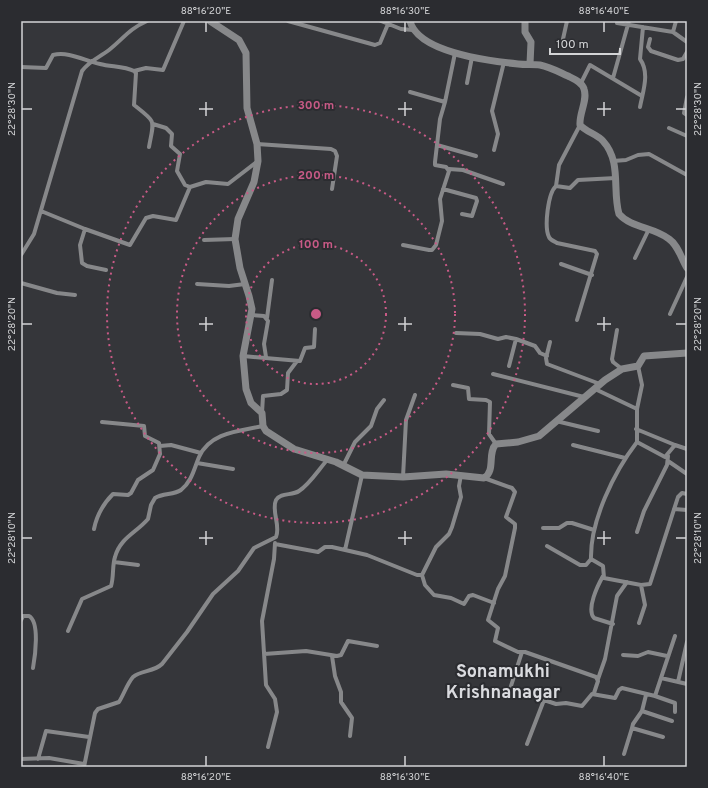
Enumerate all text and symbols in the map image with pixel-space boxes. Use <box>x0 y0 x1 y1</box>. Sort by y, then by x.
text: 88°16'20"E <box>181 5 231 18</box>
text: 88°16'30"E <box>380 5 430 18</box>
text: 88°16'40"E <box>579 5 629 18</box>
scale bar <box>550 30 620 56</box>
text: 100 m <box>556 37 589 53</box>
text: 22°28'30"N <box>6 82 19 136</box>
text: 22°28'30"N <box>692 82 705 136</box>
text: 300 m <box>298 98 334 114</box>
text: 200 m <box>298 168 334 184</box>
text: 100 m <box>299 237 333 253</box>
text: 22°28'20"N <box>6 297 19 351</box>
text: 22°28'20"N <box>692 297 705 351</box>
centre of rings <box>309 307 323 321</box>
text: 22°28'10"N <box>6 512 19 564</box>
text: 22°28'10"N <box>692 512 705 564</box>
district label: Sonamukhi Krishnanagar <box>446 661 561 705</box>
text: 88°16'20"E <box>181 771 231 784</box>
text: 88°16'30"E <box>380 771 430 784</box>
text: 88°16'40"E <box>579 771 629 784</box>

